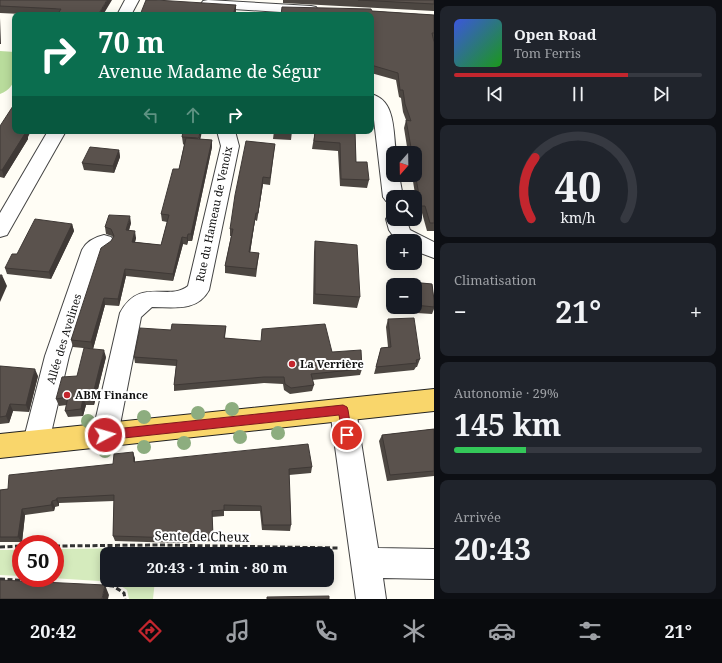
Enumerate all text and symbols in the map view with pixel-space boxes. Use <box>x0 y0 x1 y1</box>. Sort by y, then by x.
text: 70 m <box>98 23 165 61</box>
text: Open Road <box>514 24 597 44</box>
icon: right <box>32 28 84 80</box>
text: Tom Ferris <box>514 44 581 62</box>
text: Avenue Madame de Ségur <box>98 59 321 83</box>
icon: previous <box>484 83 506 105</box>
icon: pause <box>567 83 589 105</box>
icon: next <box>650 83 672 105</box>
icon: left <box>140 104 162 126</box>
icon: ahead <box>182 104 204 126</box>
icon: right <box>224 104 246 126</box>
street label: Rue du Hameau de Venoix <box>192 144 235 283</box>
north arrow <box>386 146 422 182</box>
map controls <box>386 146 422 314</box>
text: 40 <box>554 158 602 214</box>
button: search <box>386 190 422 226</box>
text: km/h <box>560 207 596 226</box>
button: + <box>386 234 422 270</box>
text: Climatisation <box>454 271 536 289</box>
button: − <box>386 278 422 314</box>
text: 21° <box>555 291 601 332</box>
street label: Allée des Avelines <box>43 292 84 386</box>
text: − <box>454 296 467 326</box>
text: + <box>690 296 702 326</box>
place label: La Verrière <box>300 356 364 371</box>
marker: La Verrière <box>287 359 297 369</box>
text: Autonomie · 29% <box>454 384 559 402</box>
place label: ABM Finance <box>75 387 148 402</box>
marker: ABM Finance <box>62 390 72 400</box>
text: 145 km <box>454 404 561 445</box>
position arrow <box>84 414 126 456</box>
pin <box>330 418 364 452</box>
icon: arrive <box>336 424 358 446</box>
text: Arrivée <box>454 508 501 526</box>
street label: Sente de Cheux <box>155 526 250 546</box>
text: 20:43 <box>454 528 531 569</box>
speed limit sign: 50 <box>12 535 64 587</box>
text: 20:43 · 1 min · 80 m <box>147 557 287 577</box>
icon: directions <box>136 617 164 645</box>
icon: music <box>224 617 252 645</box>
icon: phone <box>312 617 340 645</box>
icon: climate <box>400 617 428 645</box>
icon: car <box>488 617 516 645</box>
icon: filters <box>576 617 604 645</box>
text: 20:42 <box>30 619 76 643</box>
text: 21° <box>664 619 692 643</box>

